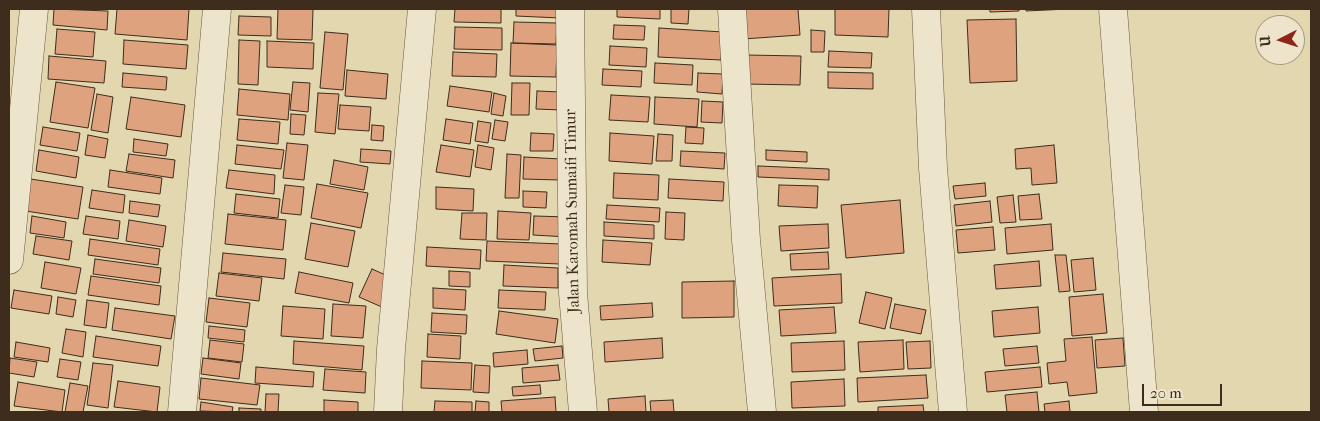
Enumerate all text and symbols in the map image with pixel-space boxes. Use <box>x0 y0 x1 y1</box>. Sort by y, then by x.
north arrow <box>1255 15 1305 65</box>
text: U <box>1257 35 1274 47</box>
street label: Jalan Karomah Sumaifi Timur <box>562 109 584 313</box>
scale bar <box>1145 374 1225 406</box>
text: 20 m <box>1150 384 1182 402</box>

